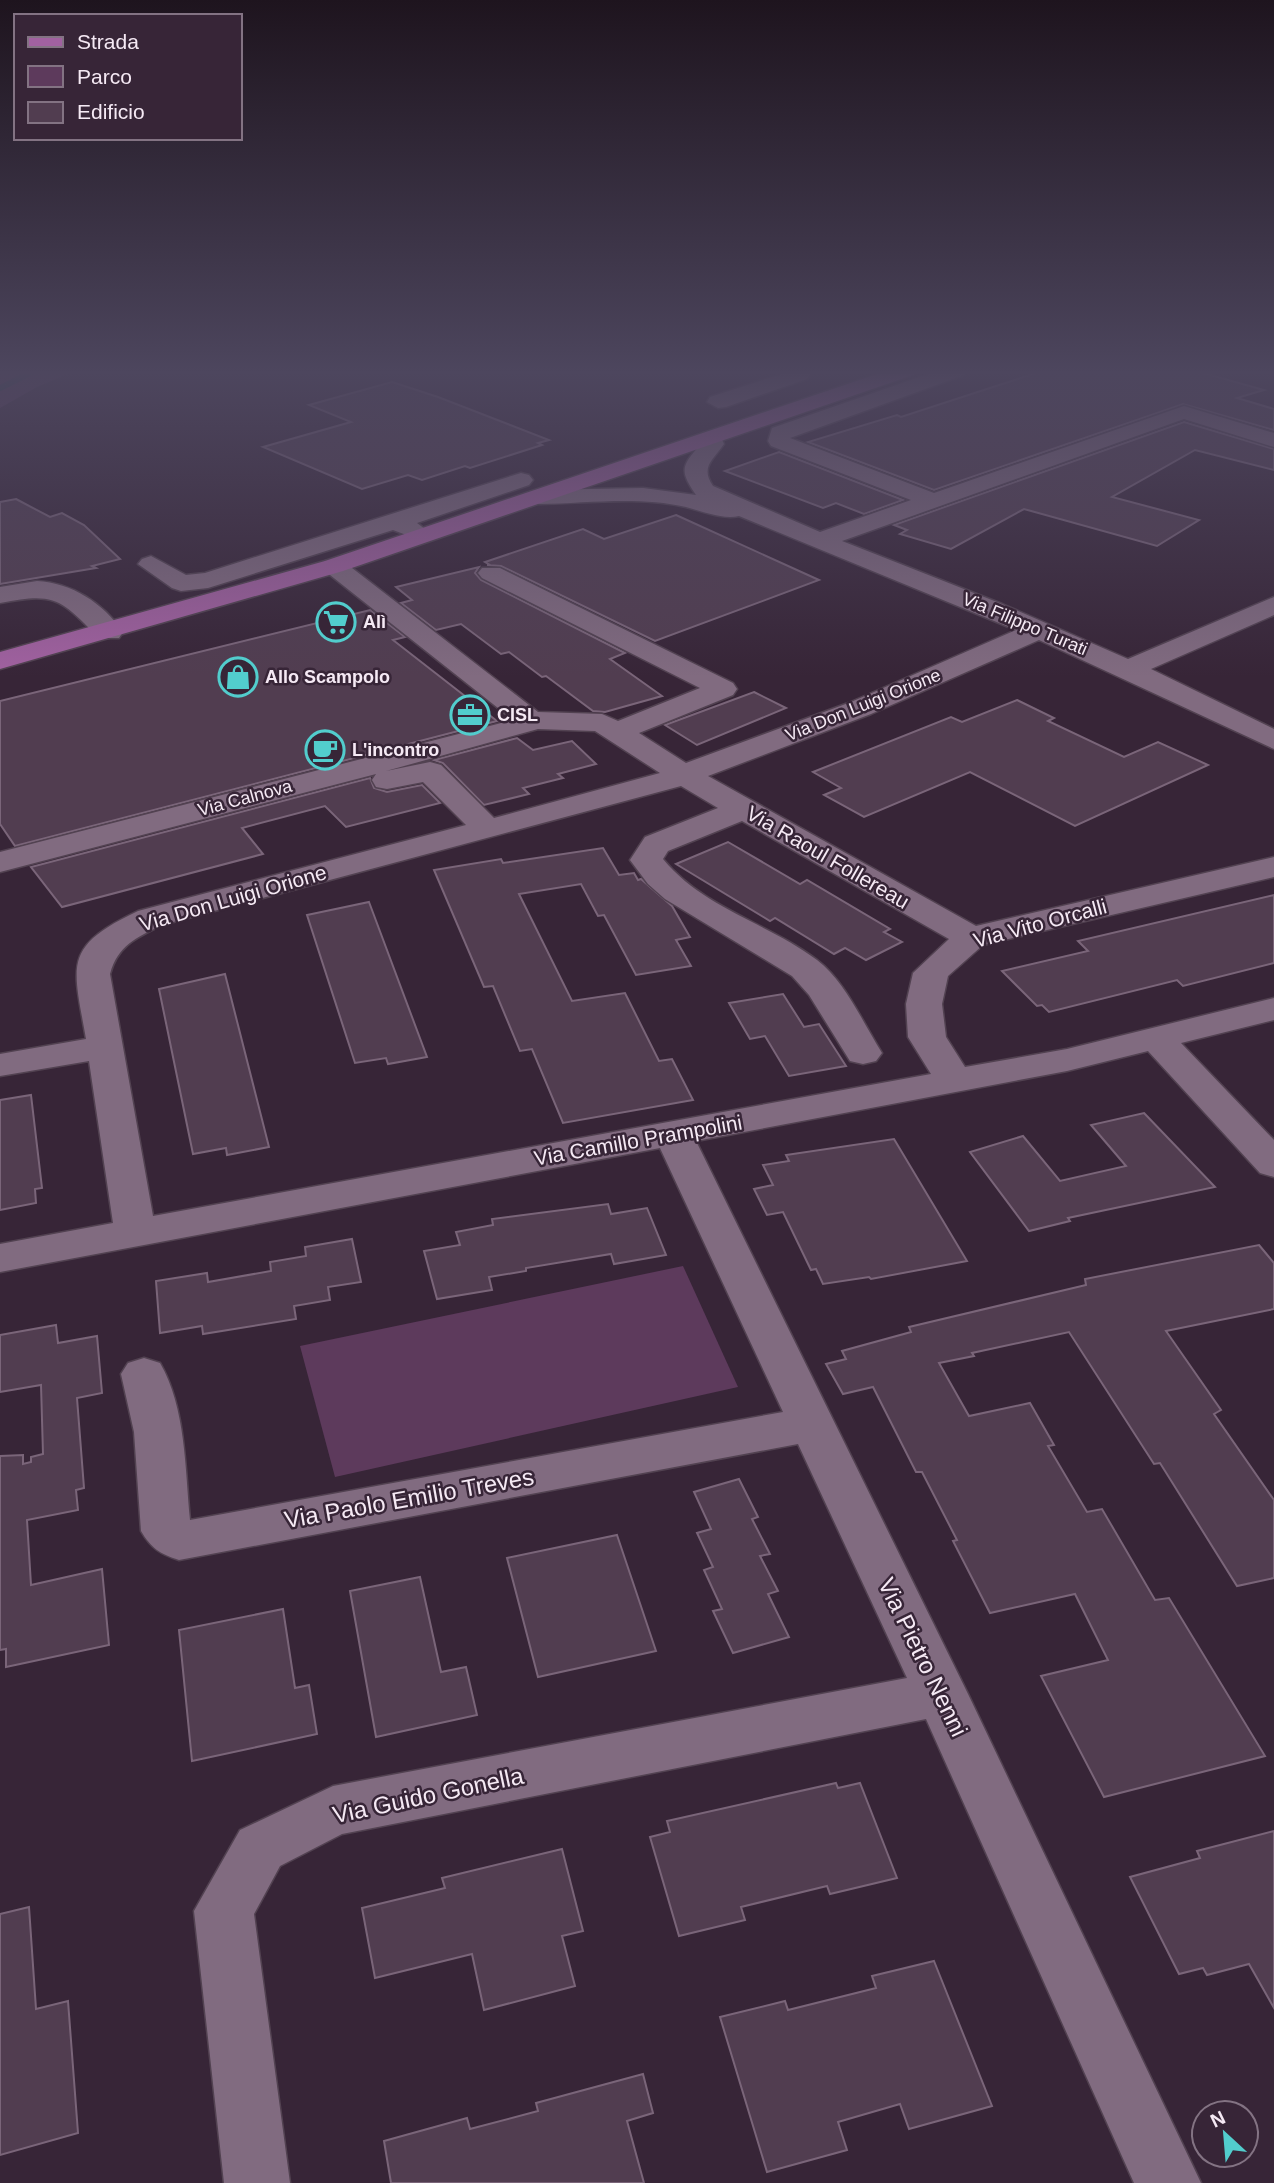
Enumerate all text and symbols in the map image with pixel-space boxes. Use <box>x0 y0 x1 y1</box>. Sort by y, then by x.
legend <box>14 14 242 140</box>
text: Strada <box>77 30 139 53</box>
text: Parco <box>77 65 132 88</box>
text: Edificio <box>77 100 145 123</box>
street label: Via Filippo Turati <box>960 589 1090 659</box>
supermarket icon: Alì <box>315 601 357 643</box>
place label: Alì <box>363 612 386 632</box>
shop icon: Allo Scampolo <box>217 656 259 698</box>
street label: Via Don Luigi Orione <box>782 665 944 745</box>
place label: Allo Scampolo <box>265 667 390 687</box>
office icon: CISL <box>449 694 491 736</box>
place label: CISL <box>497 705 538 725</box>
cafe icon: L'incontro <box>304 729 346 771</box>
place label: L'incontro <box>352 740 439 760</box>
street label: Via Calnova <box>196 776 295 820</box>
street label: Via Raoul Follereau <box>743 801 913 913</box>
street label: Via Don Luigi Orione <box>137 860 329 936</box>
street label: Via Vito Orcalli <box>971 894 1109 952</box>
street label: Via Camillo Prampolini <box>532 1110 744 1170</box>
street label: Via Paolo Emilio Treves <box>282 1463 536 1533</box>
street label: Via Pietro Nenni <box>873 1573 973 1741</box>
street label: Via Guido Gonella <box>330 1761 526 1828</box>
north arrow <box>1190 2099 1260 2169</box>
text: N <box>1207 2107 1229 2132</box>

